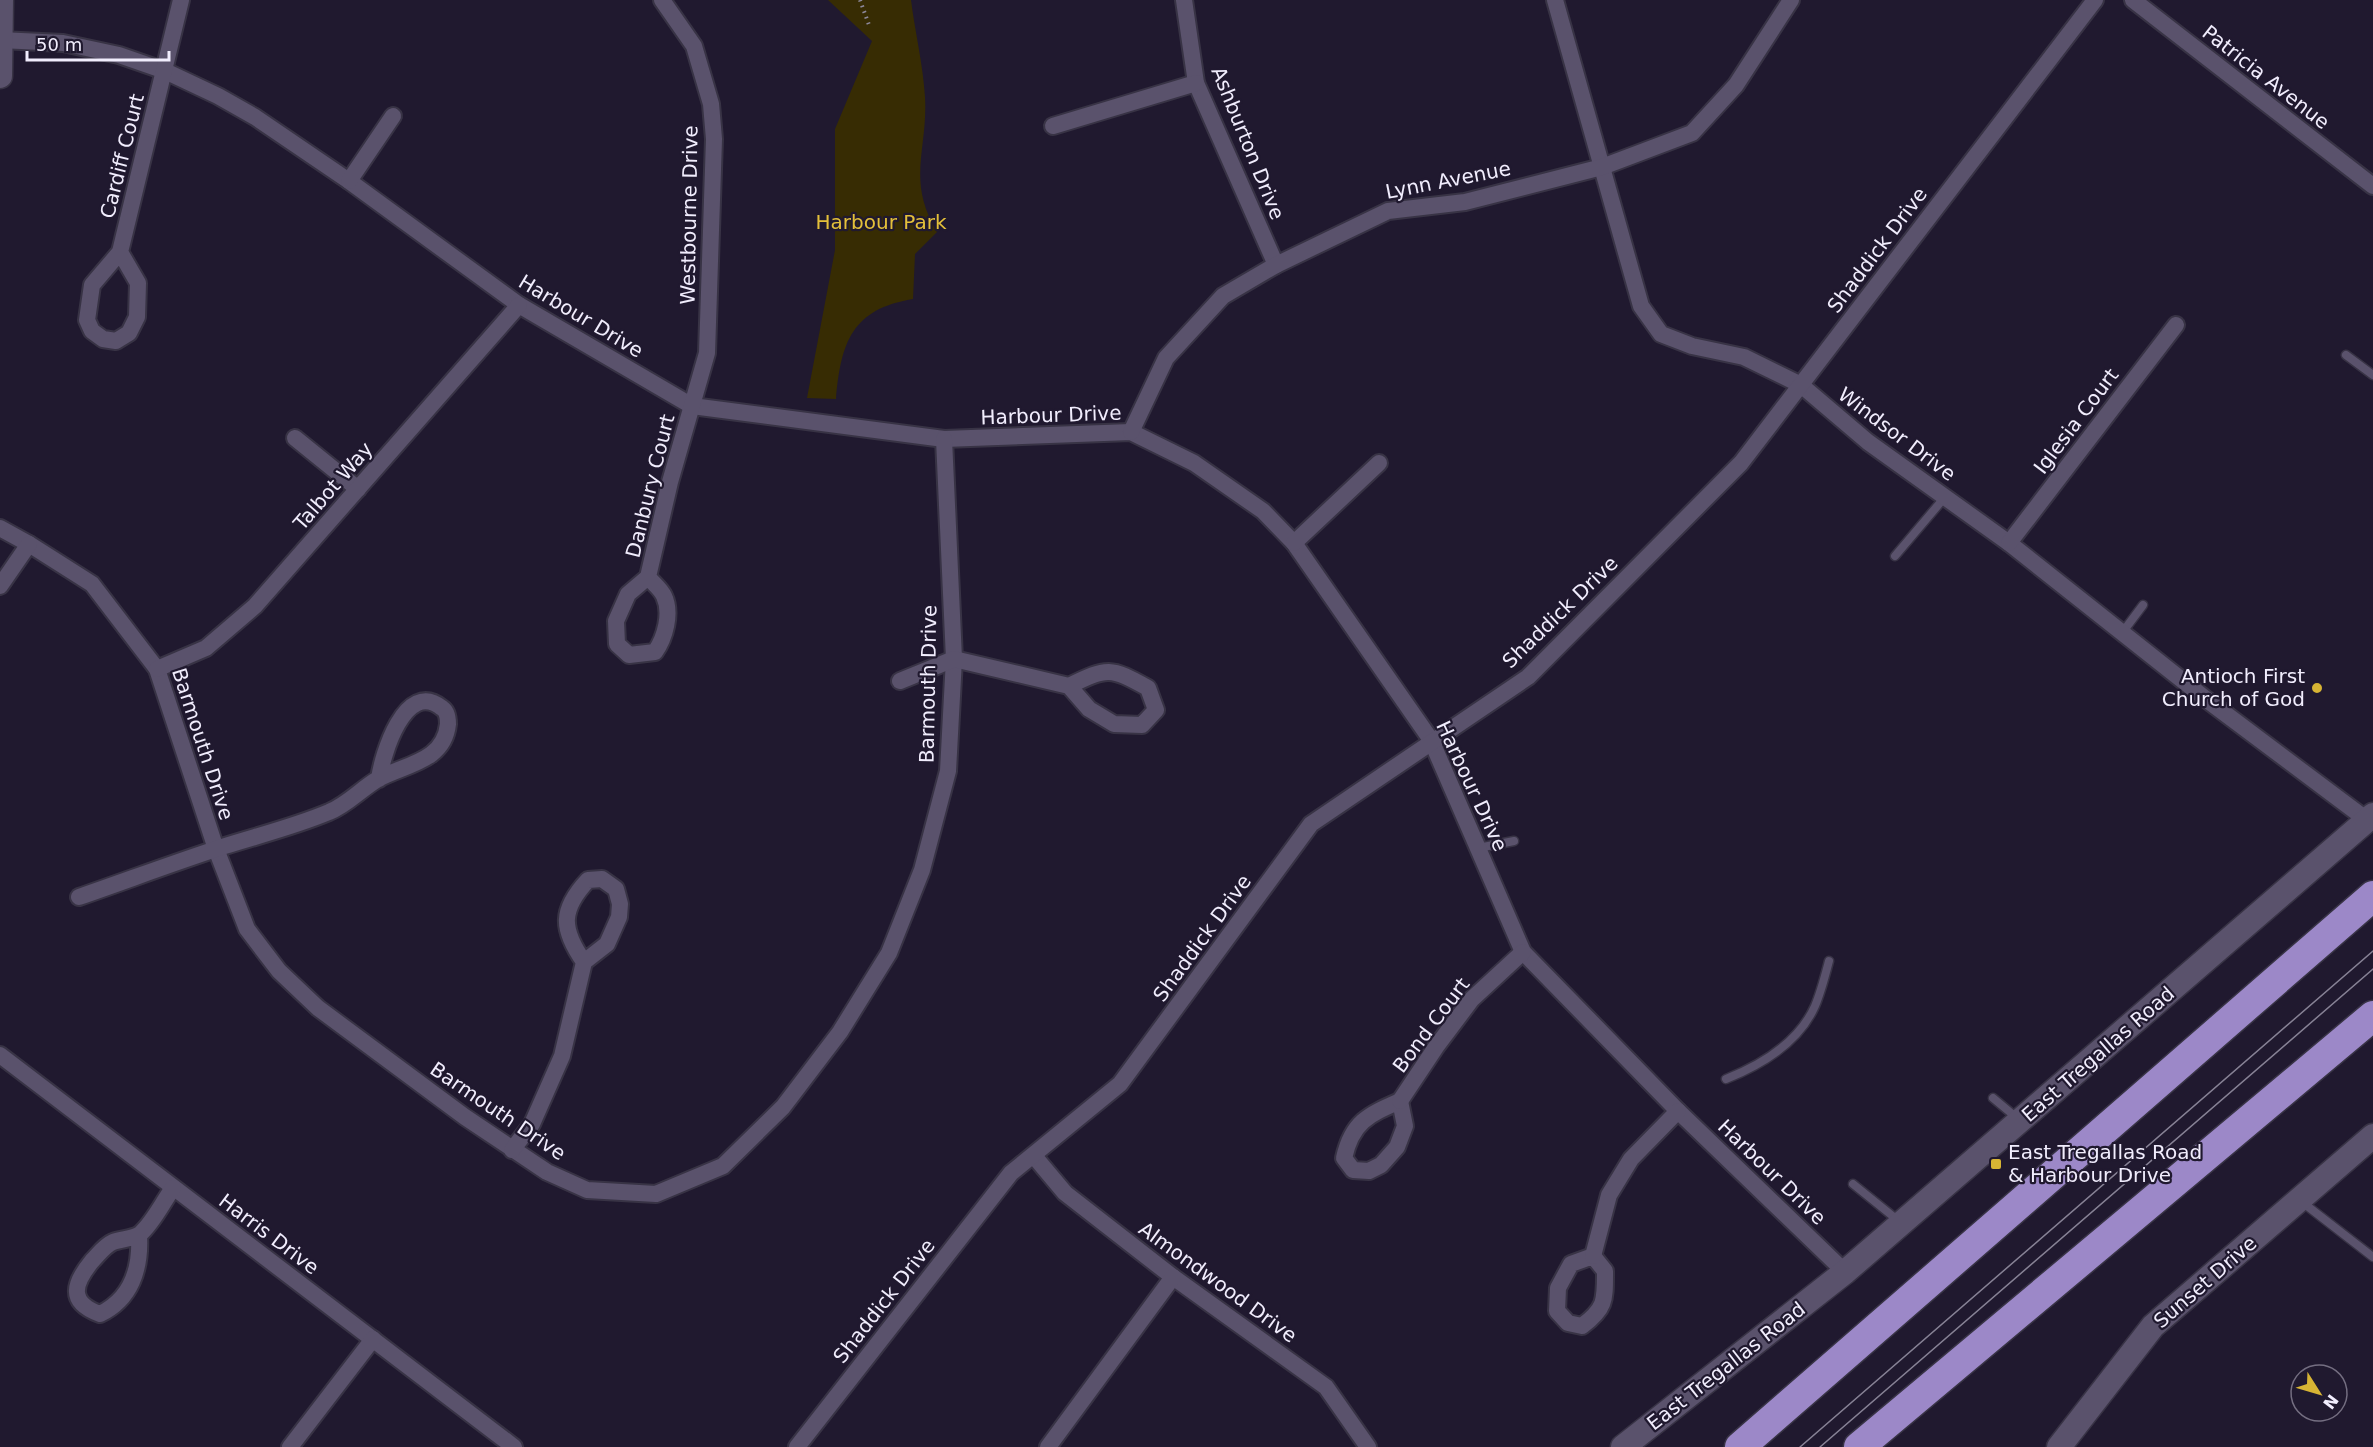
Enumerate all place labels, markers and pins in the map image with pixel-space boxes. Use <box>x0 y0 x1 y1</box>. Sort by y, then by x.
place label: Antioch First Church of God <box>2162 664 2305 711</box>
marker: Antioch First Church of God <box>2310 681 2324 695</box>
place label: East Tregallas Road & Harbour Drive <box>2008 1140 2202 1187</box>
marker: East Tregallas Road & Harbour Drive <box>1989 1157 2003 1171</box>

